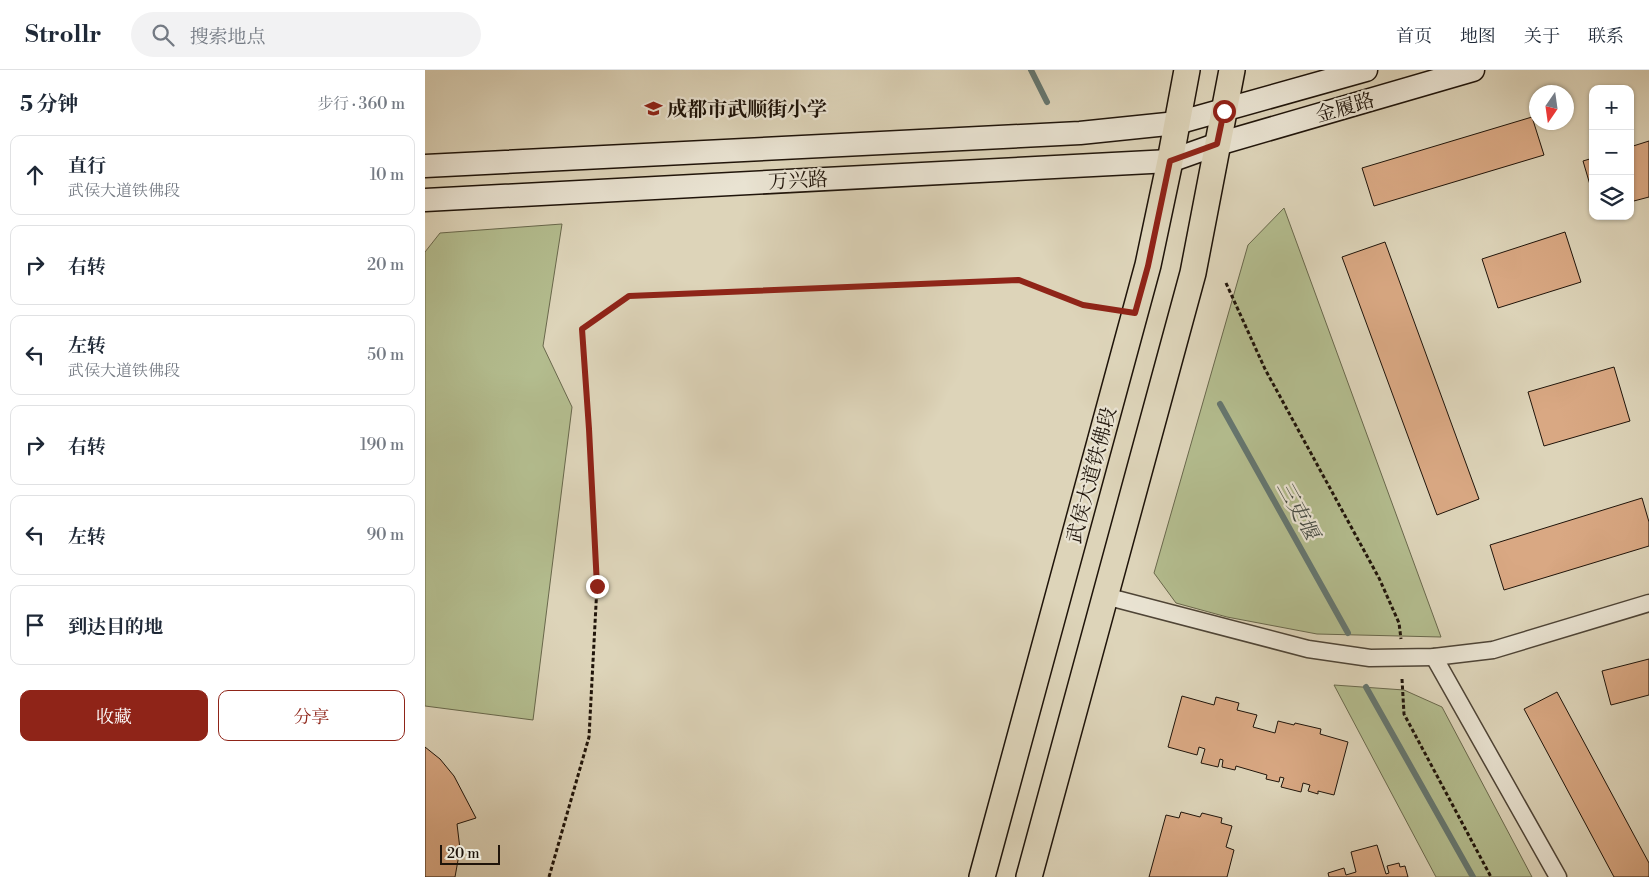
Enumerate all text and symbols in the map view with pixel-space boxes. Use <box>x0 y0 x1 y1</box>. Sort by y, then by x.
search box <box>131 12 481 57</box>
text: Strollr <box>25 20 101 50</box>
icon: search <box>149 21 177 49</box>
text: 搜索地点 <box>189 25 265 49</box>
text: 首页 <box>1396 25 1432 48</box>
text: 地图 <box>1460 25 1496 48</box>
text: 关于 <box>1524 25 1560 48</box>
text: 联系 <box>1588 25 1624 48</box>
north arrow <box>1529 85 1574 130</box>
map controls <box>1589 85 1634 220</box>
button: + <box>1589 85 1634 130</box>
street label: 金履路 <box>1313 88 1378 129</box>
text: 5 分钟 <box>20 92 78 118</box>
text: 步行 · 360 m <box>317 94 405 114</box>
place label: 成都市武顺街小学 <box>667 98 827 123</box>
school or university icon: 成都市武顺街小学 <box>643 99 663 119</box>
route start <box>1213 100 1236 123</box>
button: − <box>1589 130 1634 175</box>
text: 直行 <box>68 154 106 178</box>
icon: ahead <box>21 161 49 189</box>
text: 10 m <box>370 165 404 185</box>
street label: 万兴路 <box>767 167 829 196</box>
button: layers <box>1589 175 1634 220</box>
text: 武侯大道铁佛段 <box>68 181 180 201</box>
icon: right <box>21 251 49 279</box>
text: 右转 <box>68 255 106 279</box>
text: 20 m <box>367 255 404 275</box>
text: 左转 <box>68 334 106 358</box>
icon: left <box>21 341 49 369</box>
text: 50 m <box>367 345 404 365</box>
text: 武侯大道铁佛段 <box>68 361 180 381</box>
street label: 武侯大道铁佛段 <box>1062 405 1123 546</box>
icon: right <box>21 431 49 459</box>
text: 右转 <box>68 435 106 459</box>
text: 190 m <box>360 435 404 455</box>
water label: 三吏堰 <box>1270 477 1325 547</box>
icon: left <box>21 521 49 549</box>
text: 左转 <box>68 525 106 549</box>
text: 90 m <box>366 525 404 545</box>
route end <box>586 575 609 598</box>
icon: arrive <box>21 611 49 639</box>
text: 到达目的地 <box>68 615 163 639</box>
button: 收藏 <box>20 690 208 741</box>
button: 分享 <box>218 690 405 741</box>
scale bar <box>440 842 500 865</box>
text: 20 m <box>447 845 479 863</box>

